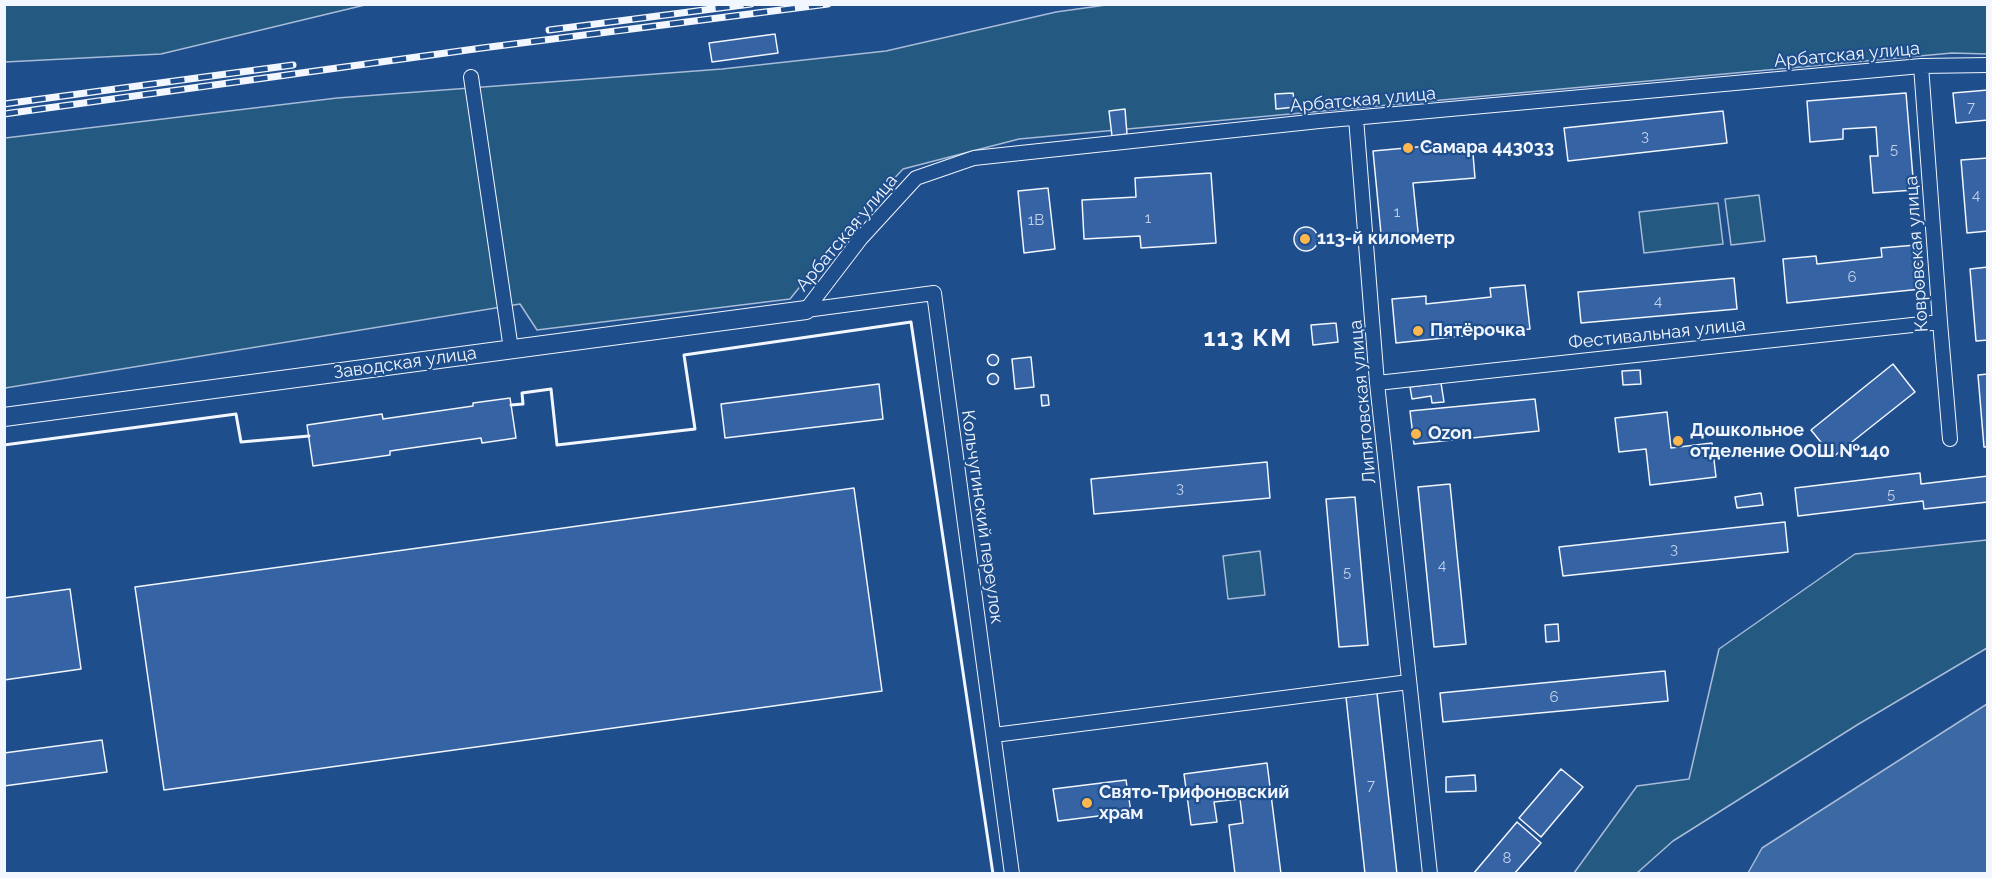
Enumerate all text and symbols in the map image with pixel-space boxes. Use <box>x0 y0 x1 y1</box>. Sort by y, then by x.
street label: Арбатская улица <box>1773 38 1921 72</box>
street label: Арбатская улица <box>1289 83 1437 117</box>
house number: 7 <box>1967 98 1975 116</box>
house number: 3 <box>1641 127 1649 145</box>
place label: Самара 443033 <box>1420 137 1554 159</box>
house number: 5 <box>1890 140 1898 158</box>
marker: Самара 443033 <box>1401 141 1415 155</box>
street label: Арбатская улица <box>792 170 902 296</box>
street label: Ковровская улица <box>1901 175 1933 333</box>
house number: 4 <box>1972 186 1980 204</box>
house number: 1 <box>1394 203 1400 221</box>
house number: 1 <box>1145 209 1151 227</box>
house number: 1В <box>1028 211 1044 229</box>
place label: 113-й километр <box>1317 228 1455 250</box>
marker: 113-й километр <box>1298 232 1312 246</box>
house number: 6 <box>1847 268 1857 286</box>
house number: 4 <box>1654 292 1662 310</box>
street label: Фестивальная улица <box>1567 314 1747 354</box>
street label: Липяговская улица <box>1345 319 1381 485</box>
place label: Пятёрочка <box>1430 320 1526 342</box>
marker: Пятёрочка <box>1411 324 1425 338</box>
district label: 113 КМ <box>1203 325 1293 353</box>
street label: Заводская улица <box>332 342 478 384</box>
street label: Кольчугинский переулок <box>956 409 1008 625</box>
place label: Дошкольное отделение ООШ №140 <box>1690 420 1890 462</box>
place label: Ozon <box>1428 423 1472 445</box>
marker: Ozon <box>1409 427 1423 441</box>
marker: Дошкольное отделение ООШ №140 <box>1671 434 1685 448</box>
house number: 3 <box>1176 479 1184 497</box>
house number: 5 <box>1887 485 1895 503</box>
house number: 3 <box>1670 540 1678 558</box>
house number: 4 <box>1438 556 1446 574</box>
house number: 5 <box>1343 563 1351 581</box>
house number: 6 <box>1549 688 1559 706</box>
house number: 7 <box>1367 776 1375 794</box>
place label: Свято-Трифоновский храм <box>1099 782 1289 824</box>
marker: Свято-Трифоновский храм <box>1080 796 1094 810</box>
house number: 8 <box>1503 849 1511 867</box>

